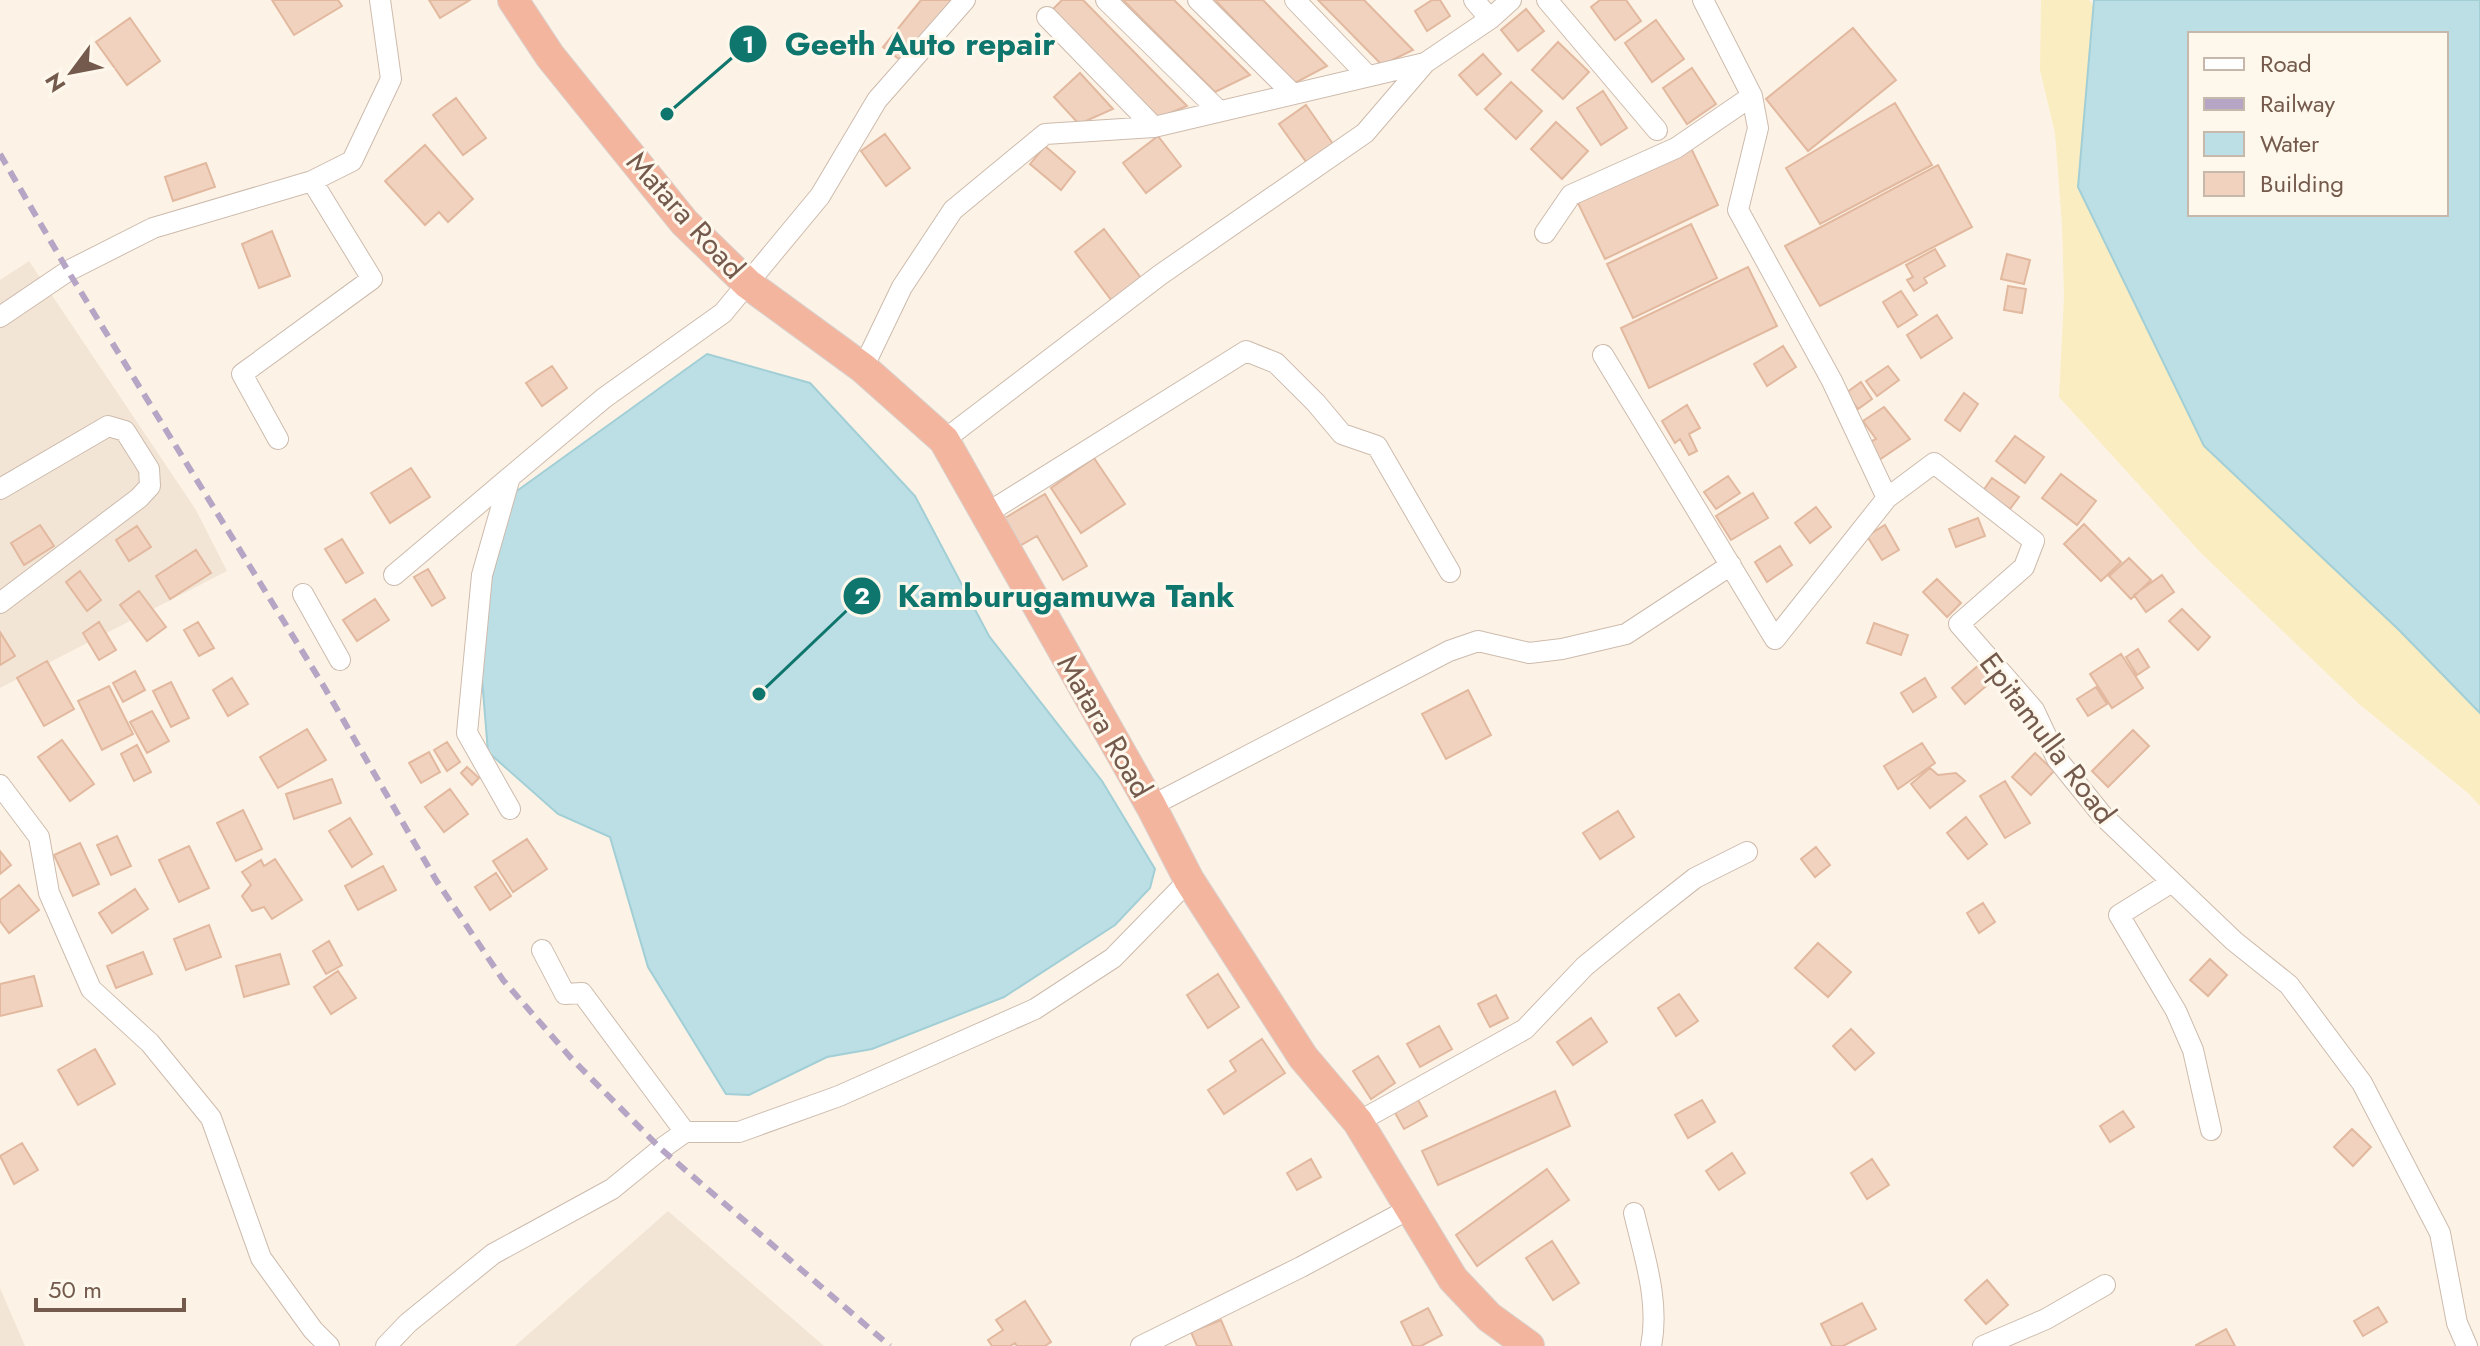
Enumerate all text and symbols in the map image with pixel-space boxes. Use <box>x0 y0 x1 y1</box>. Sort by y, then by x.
callout: Geeth Auto repair <box>728 16 1071 72</box>
text: Geeth Auto repair <box>785 21 1055 67</box>
text: 1 <box>742 27 754 62</box>
north arrow <box>32 32 112 112</box>
legend <box>2188 32 2448 216</box>
text: Road <box>2260 46 2312 81</box>
text: N <box>37 67 73 98</box>
text: Railway <box>2260 86 2335 121</box>
text: Water <box>2260 126 2320 161</box>
street label: Matara Road <box>617 142 755 288</box>
text: Building <box>2260 166 2344 201</box>
callout: Kamburugamuwa Tank <box>842 568 1251 624</box>
text: Kamburugamuwa Tank <box>897 573 1235 619</box>
text: 2 <box>854 578 870 613</box>
street label: Epitamulla Road <box>1969 644 2127 832</box>
street label: Matara Road <box>1047 646 1163 806</box>
scale bar <box>36 1262 184 1312</box>
text: 50 m <box>48 1272 102 1307</box>

